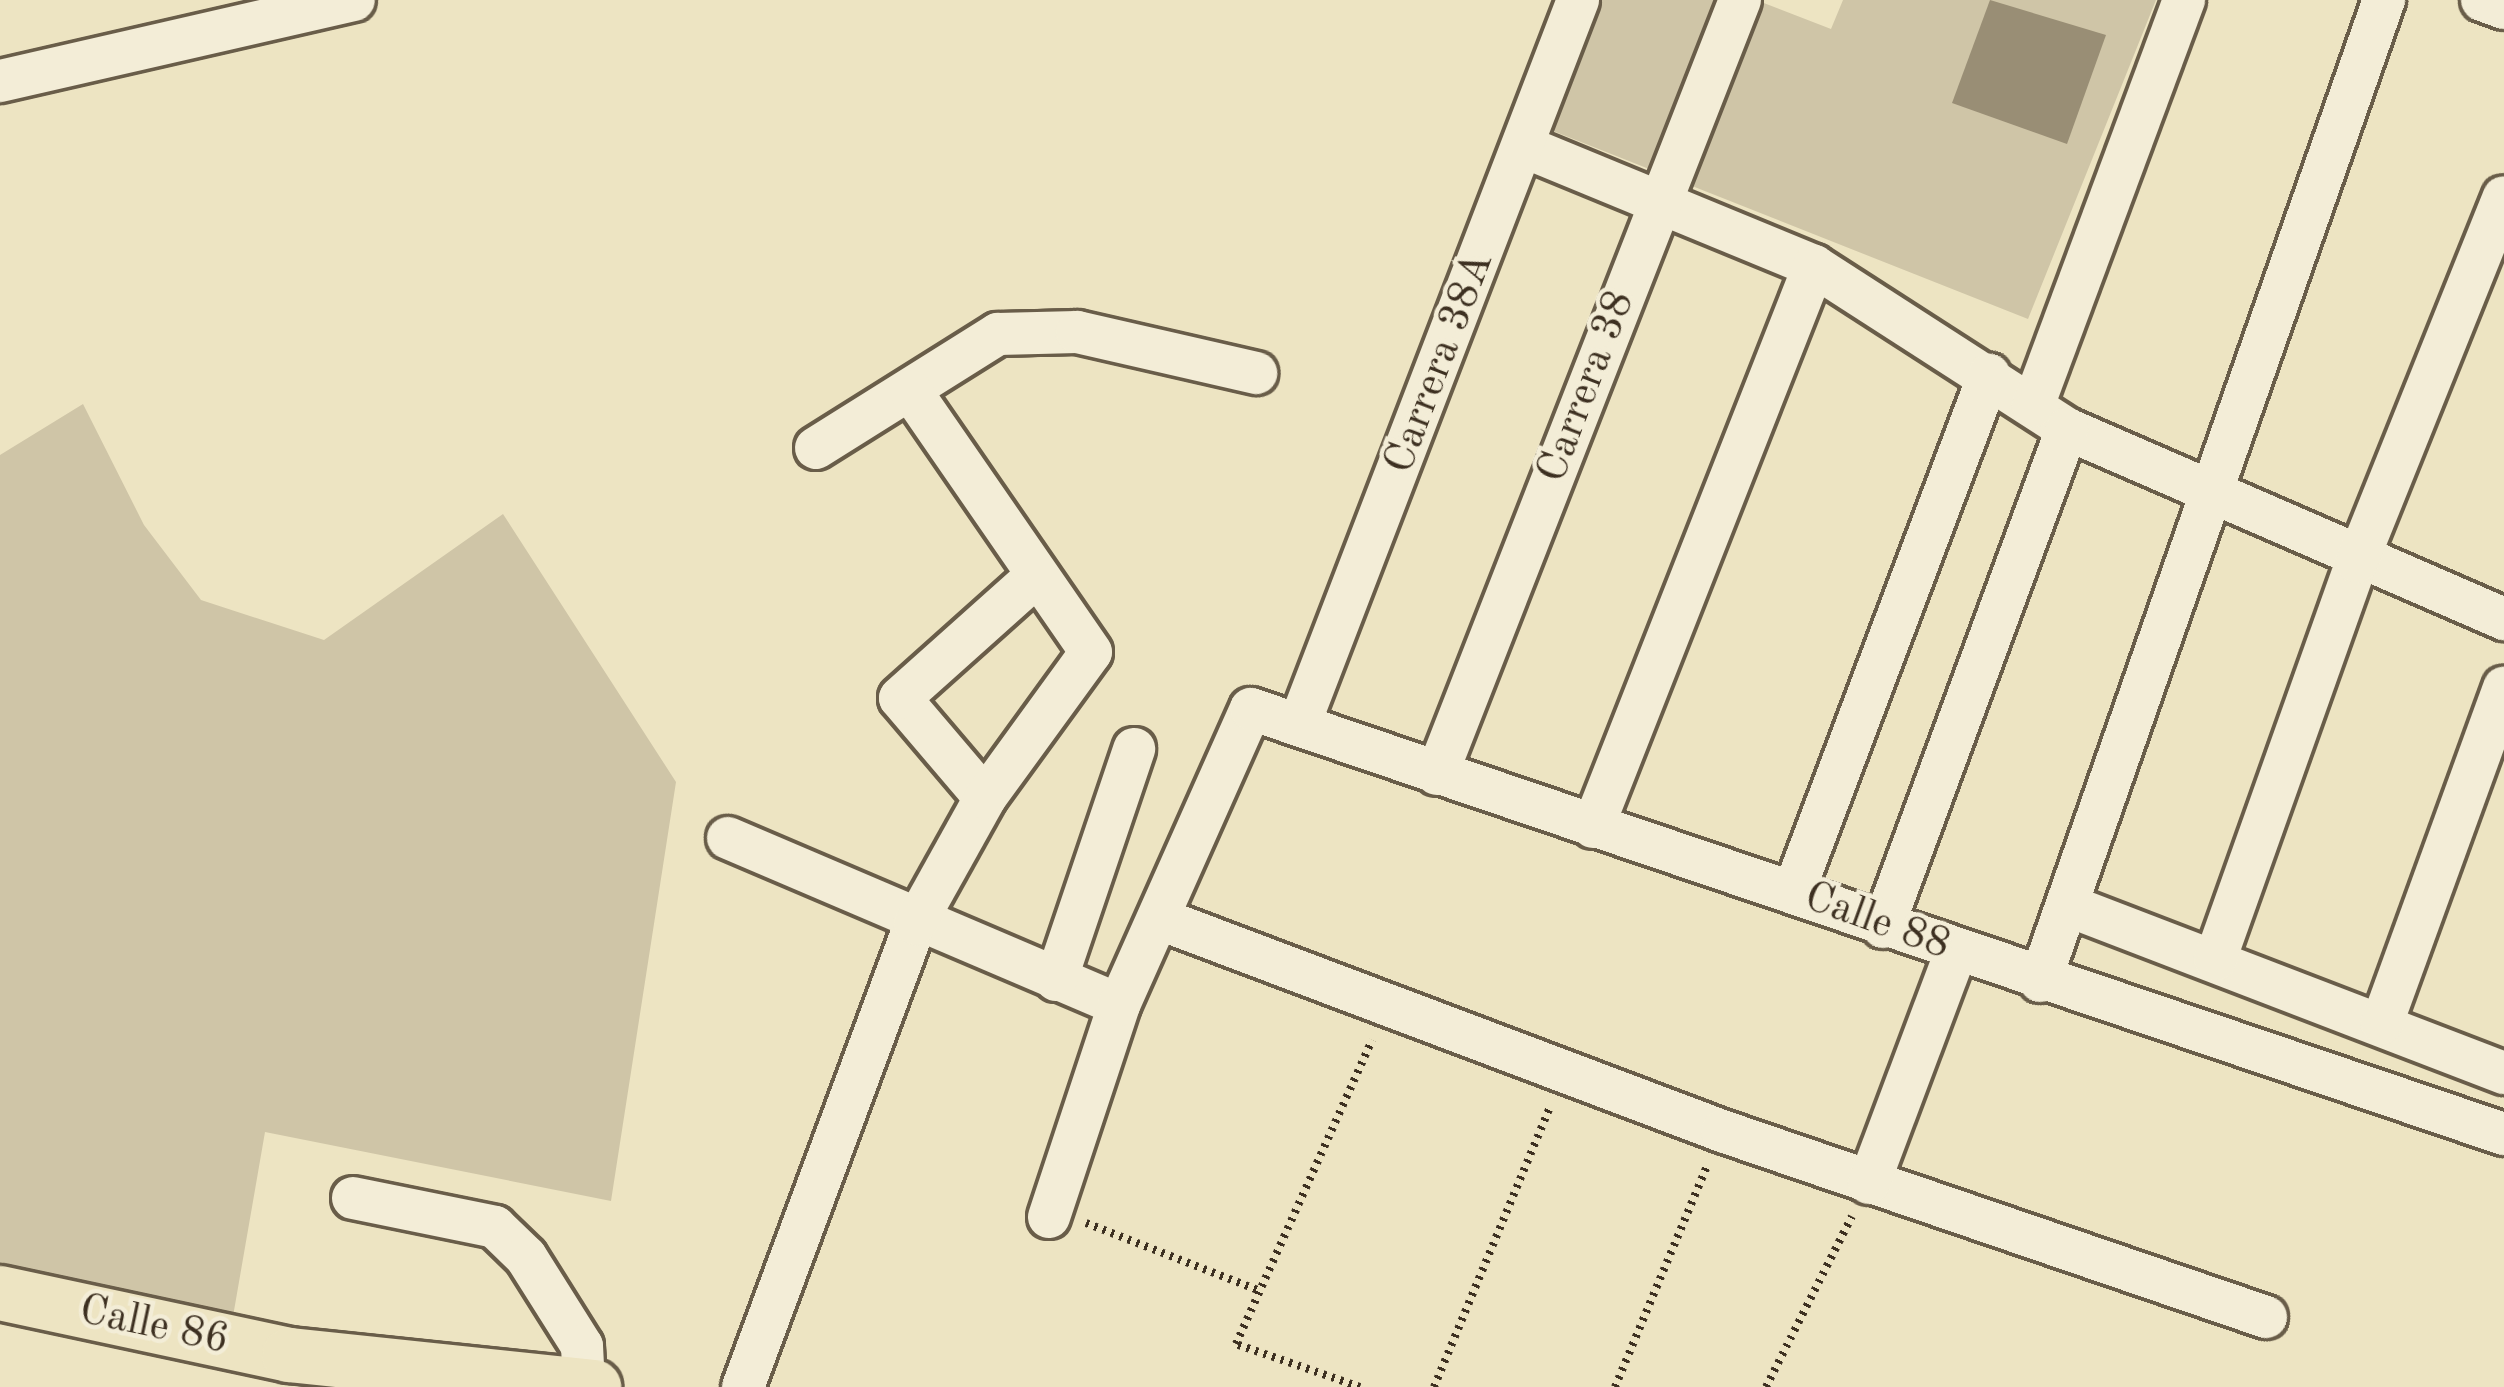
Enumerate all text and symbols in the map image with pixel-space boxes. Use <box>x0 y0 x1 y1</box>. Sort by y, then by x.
street label: Carrera 38A <box>1375 245 1505 481</box>
street label: Carrera 38 <box>1527 284 1647 490</box>
street label: Calle 88 <box>1797 872 1957 972</box>
street label: Calle 86 <box>75 1286 233 1366</box>

